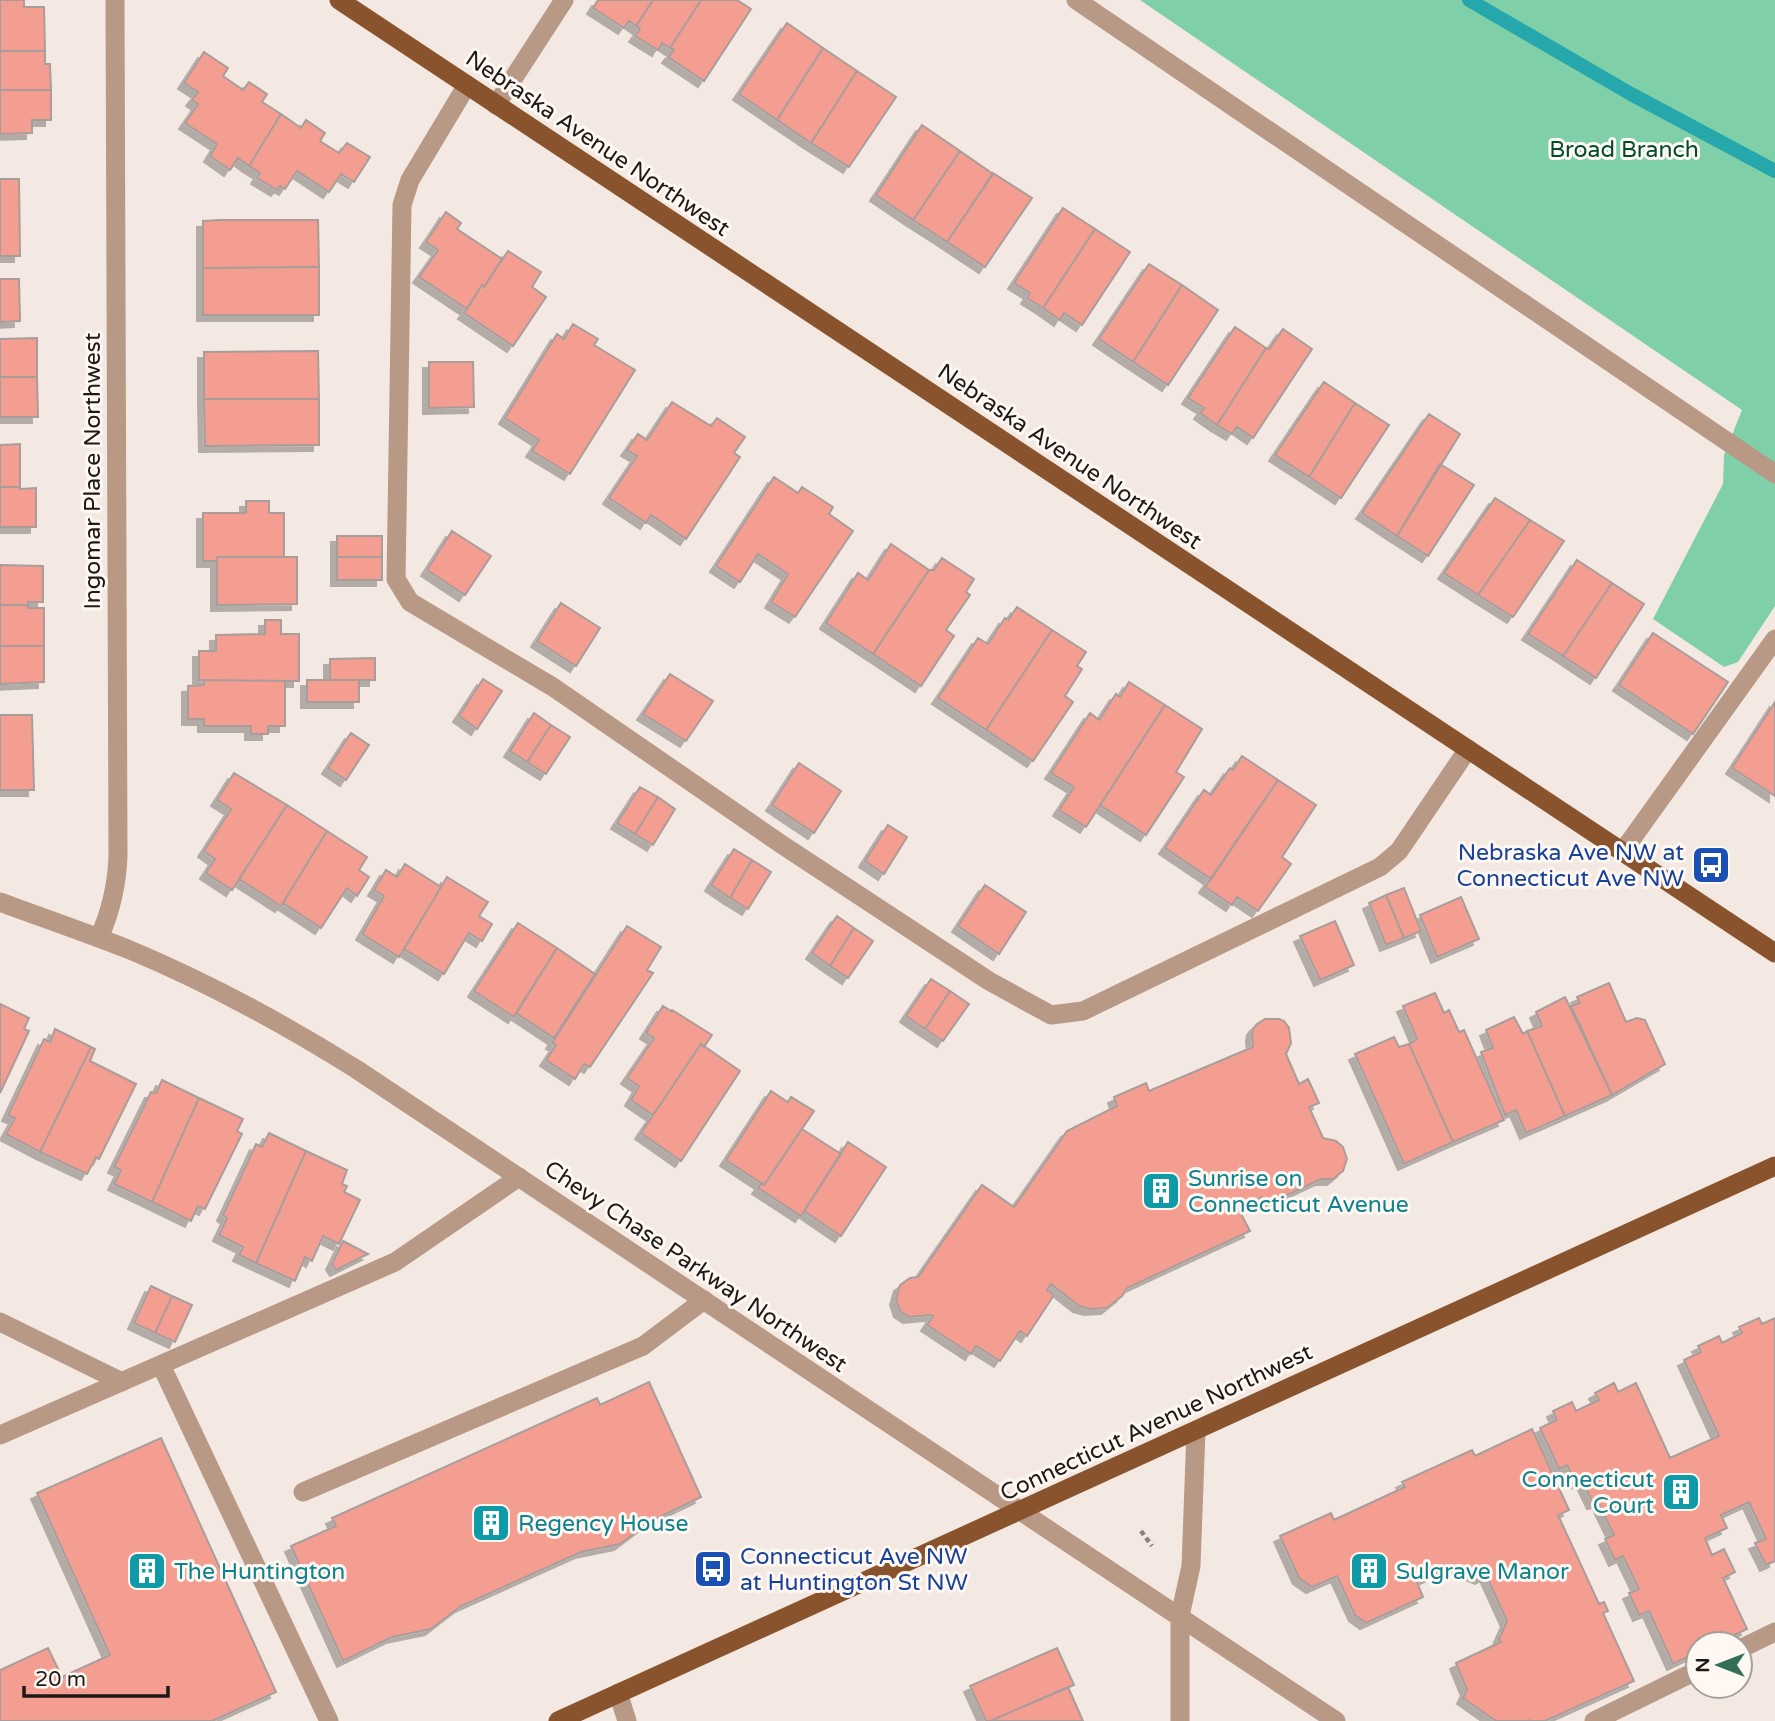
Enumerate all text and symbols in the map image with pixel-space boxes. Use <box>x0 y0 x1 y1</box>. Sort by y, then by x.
street label: Nebraska Avenue Northwest <box>460 45 735 243</box>
park label: Broad Branch <box>1549 136 1699 164</box>
street label: Ingomar Place Northwest <box>79 332 107 610</box>
street label: Nebraska Avenue Northwest <box>932 358 1207 556</box>
place label: Nebraska Ave NW at Connecticut Ave NW <box>1456 839 1684 893</box>
bus stop icon: Nebraska Ave NW at Connecticut Ave NW <box>1690 844 1732 886</box>
street label: Chevy Chase Parkway Northwest <box>539 1155 852 1379</box>
place label: Sunrise on Connecticut Avenue <box>1188 1165 1409 1219</box>
building icon: Sunrise on Connecticut Avenue <box>1140 1170 1182 1212</box>
street label: Connecticut Avenue Northwest <box>996 1338 1317 1508</box>
place label: Connecticut Court <box>1522 1466 1654 1520</box>
building icon: Connecticut Court <box>1660 1471 1702 1513</box>
building icon: Regency House <box>470 1502 512 1544</box>
place label: Regency House <box>518 1510 689 1538</box>
place label: Connecticut Ave NW at Huntington St NW <box>740 1543 968 1597</box>
bus stop icon: Connecticut Ave NW at Huntington St NW <box>692 1548 734 1590</box>
building icon: The Huntington <box>126 1550 168 1592</box>
building icon: Sulgrave Manor <box>1348 1550 1390 1592</box>
place label: The Huntington <box>174 1558 345 1586</box>
place label: Sulgrave Manor <box>1396 1558 1569 1586</box>
north arrow <box>1684 1630 1754 1700</box>
scale bar <box>24 1654 168 1698</box>
text: N <box>1692 1657 1714 1673</box>
text: 20 m <box>35 1667 86 1692</box>

